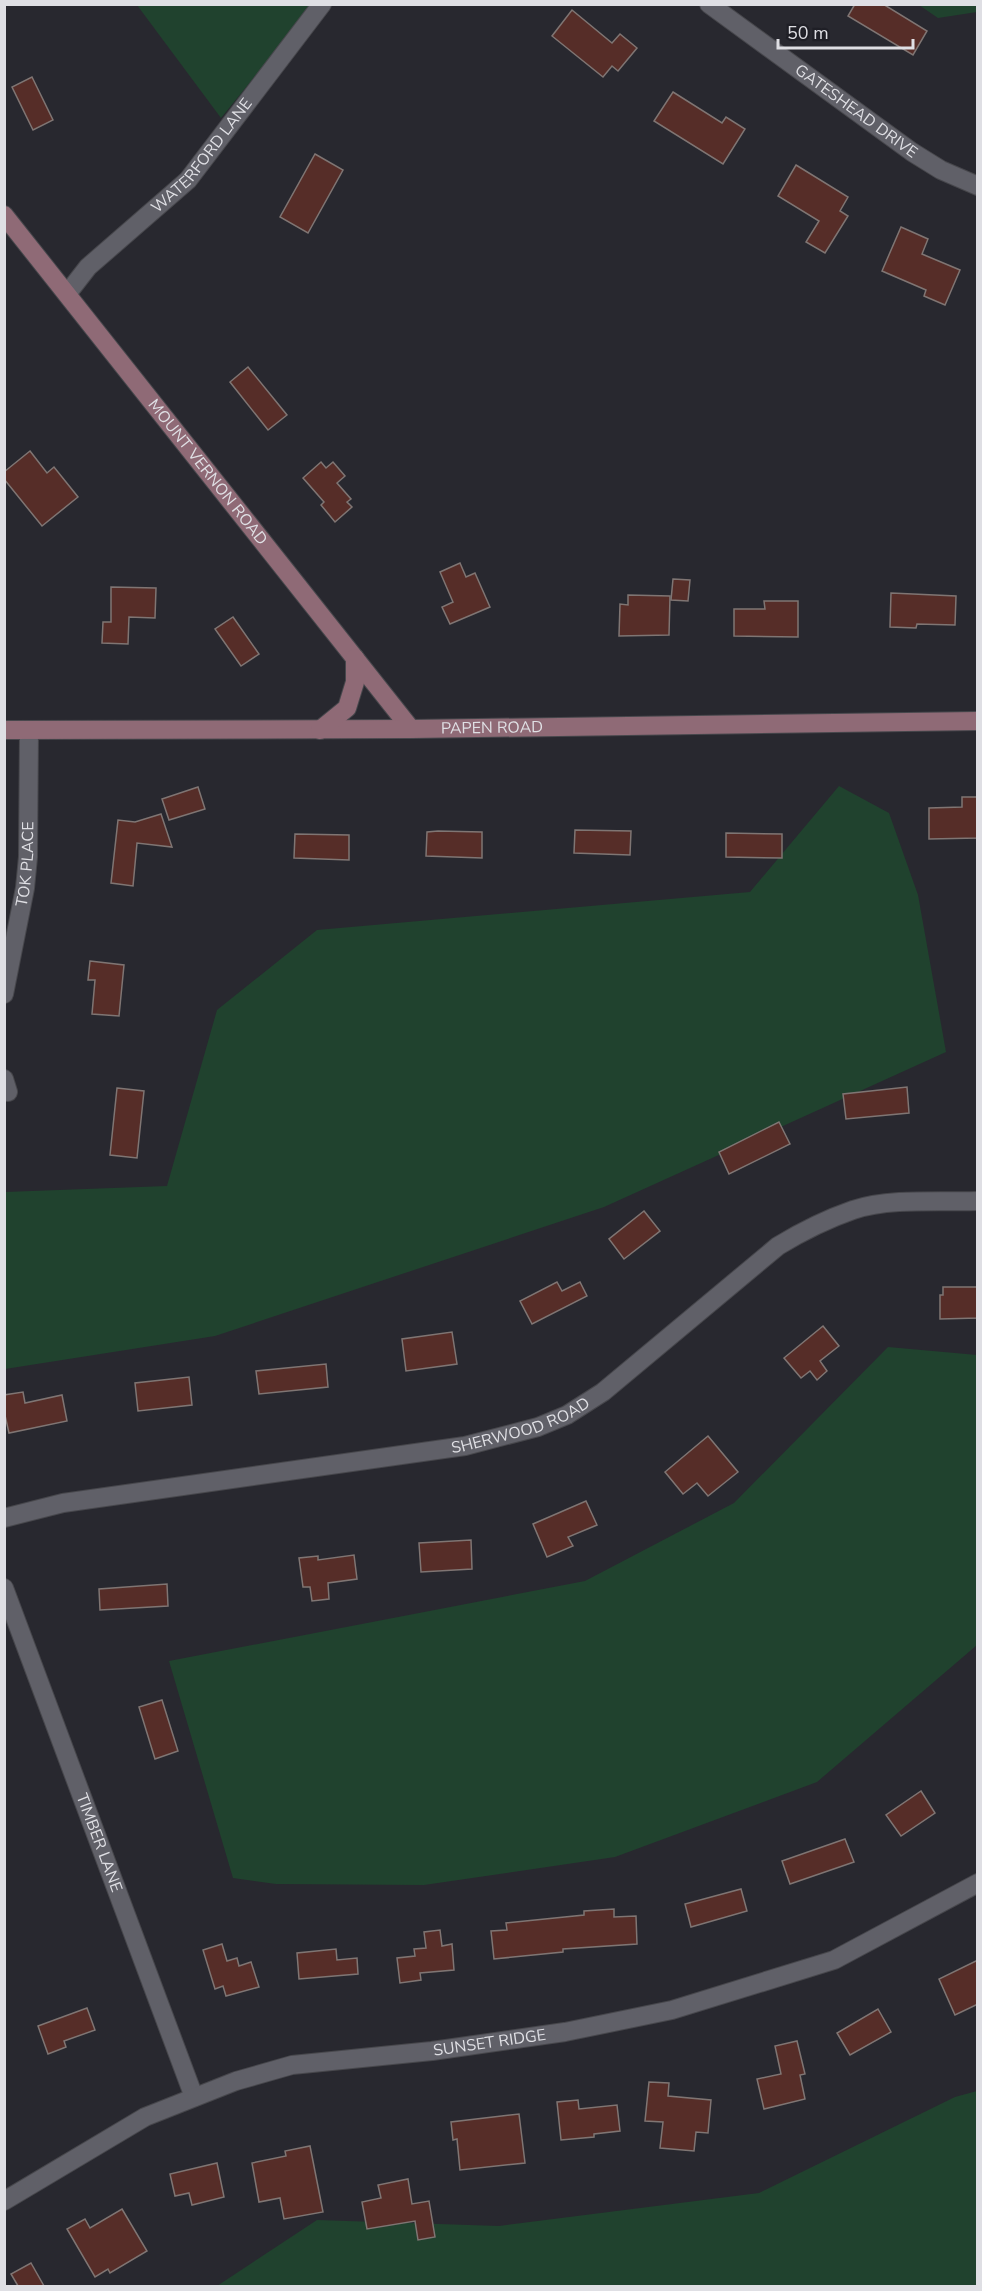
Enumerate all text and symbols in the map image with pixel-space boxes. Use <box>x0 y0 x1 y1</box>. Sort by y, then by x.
scale bar <box>778 12 913 50</box>
text: 50 m <box>787 21 829 45</box>
street label: GATESHEAD DRIVE <box>790 59 922 163</box>
street label: WATERFORD LANE <box>146 94 257 218</box>
street label: MOUNT VERNON ROAD <box>143 395 272 550</box>
street label: PAPEN ROAD <box>441 716 543 740</box>
street label: TOK PLACE <box>11 821 39 909</box>
street label: SHERWOOD ROAD <box>450 1392 594 1459</box>
street label: TIMBER LANE <box>71 1790 128 1895</box>
street label: SUNSET RIDGE <box>432 2024 547 2062</box>

